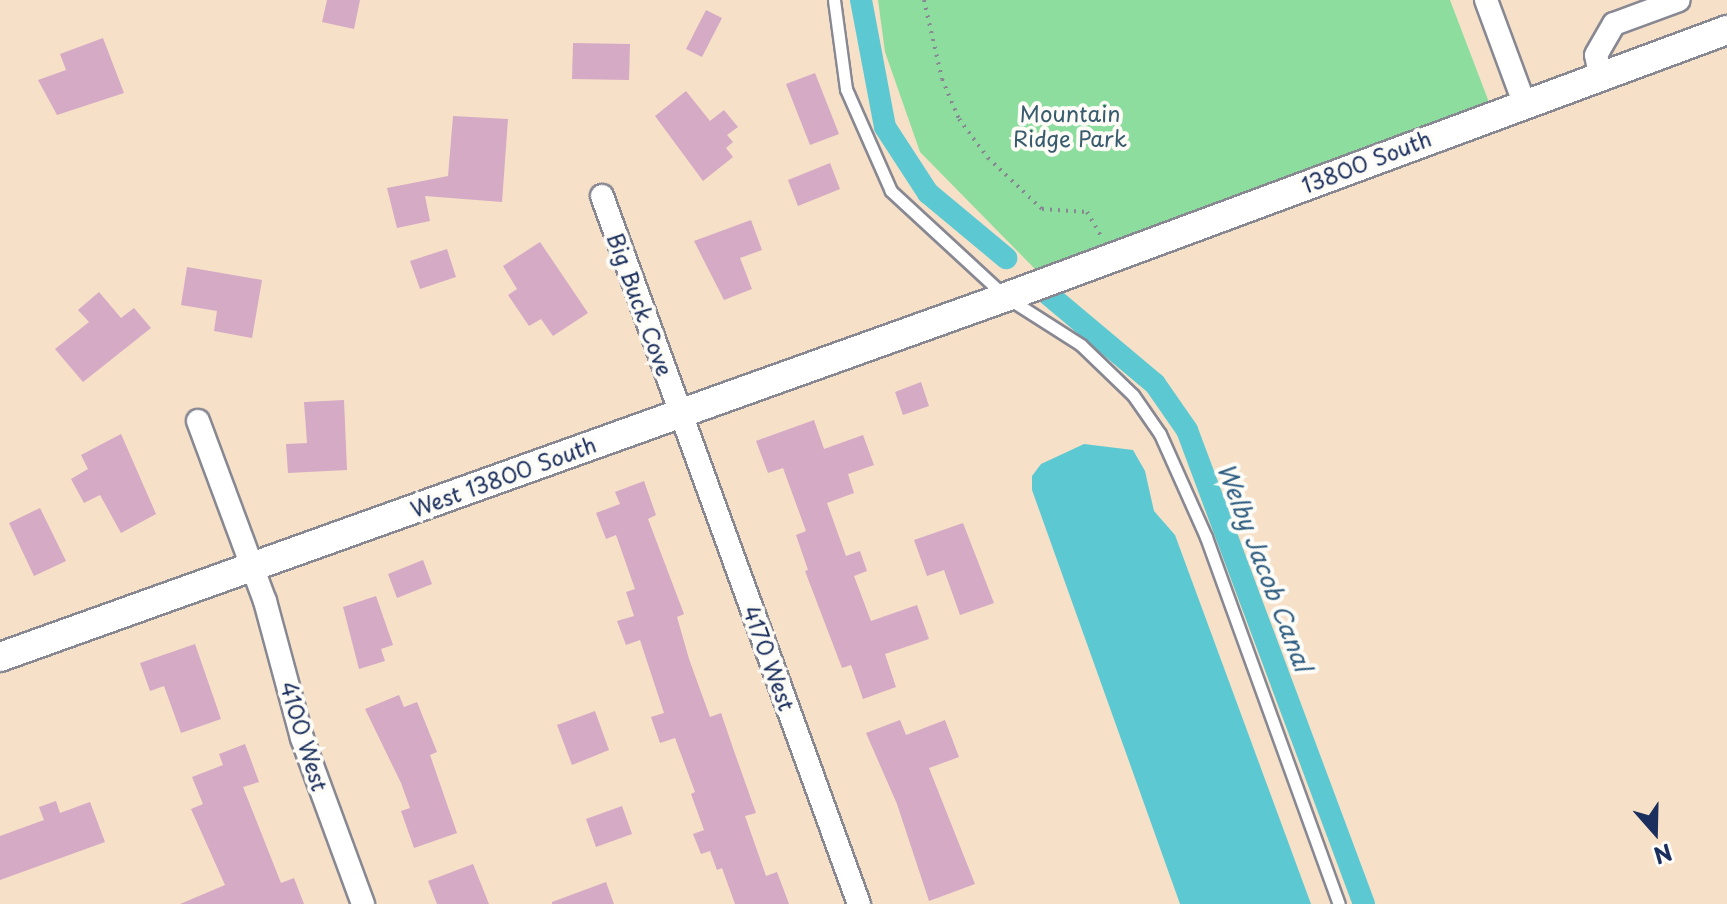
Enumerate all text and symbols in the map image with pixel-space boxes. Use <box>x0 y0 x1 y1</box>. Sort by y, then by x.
park label: Mountain Ridge Park <box>1013 99 1127 150</box>
street label: 13800 South <box>1298 124 1434 198</box>
street label: Big Buck Cove <box>603 228 679 380</box>
street label: West 13800 South <box>407 430 599 522</box>
water label: Welby Jacob Canal <box>1212 458 1318 676</box>
street label: 4170 West <box>739 601 801 715</box>
street label: 4100 West <box>276 677 334 795</box>
north arrow <box>1615 792 1695 872</box>
text: N <box>1650 837 1677 874</box>

